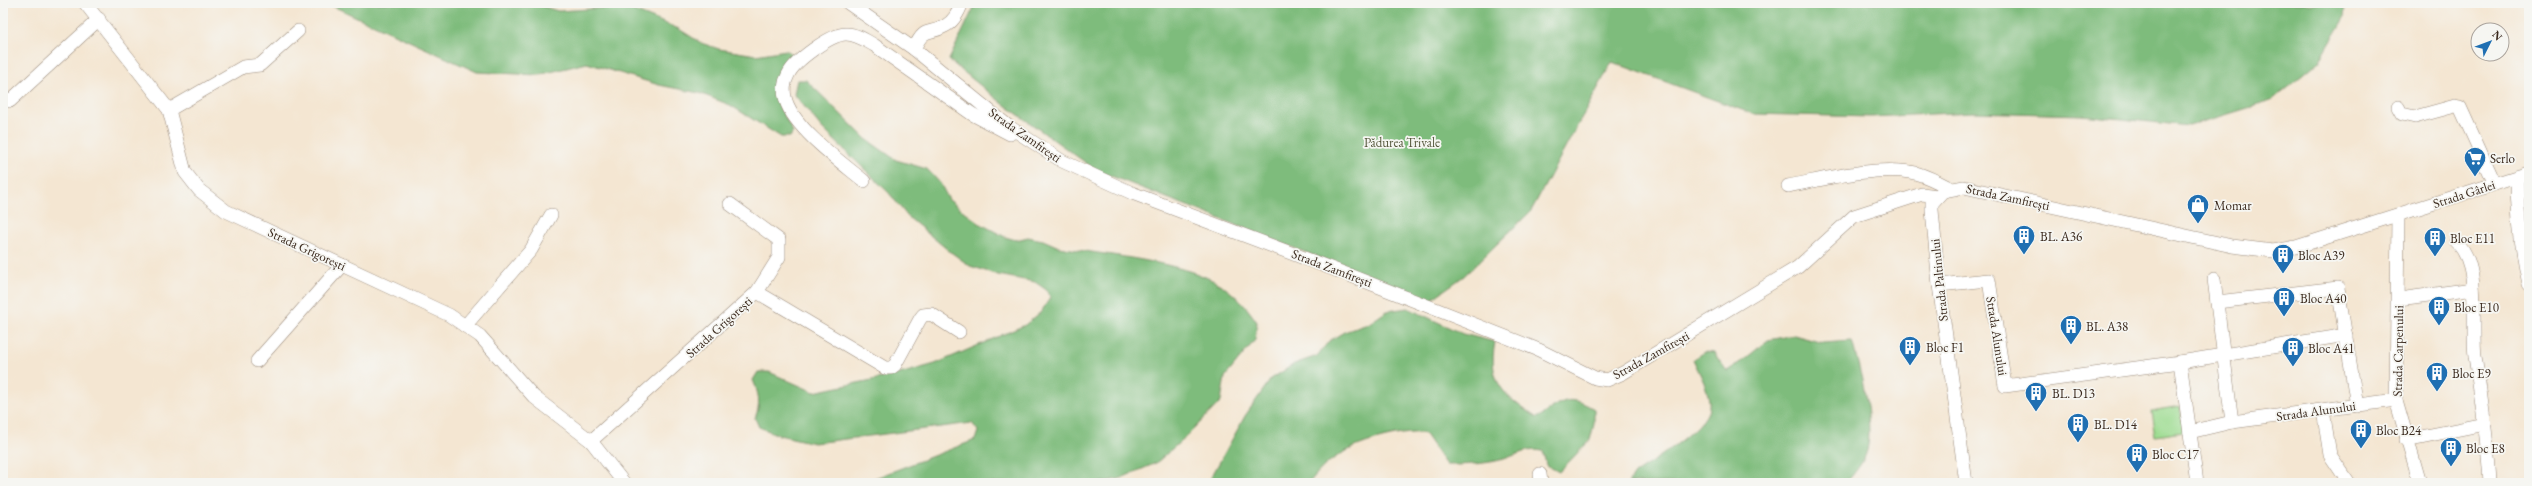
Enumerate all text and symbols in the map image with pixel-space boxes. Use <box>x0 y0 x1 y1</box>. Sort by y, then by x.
north arrow <box>2470 22 2510 62</box>
text: N <box>2489 27 2506 43</box>
street label: Strada Zamfirești <box>985 104 1065 166</box>
park label: Pădurea Trivale <box>1364 134 1440 151</box>
supermarket icon: Serlo <box>2462 145 2488 178</box>
place label: Serlo <box>2490 150 2515 167</box>
street label: Strada Gârlei <box>2431 176 2497 212</box>
street label: Strada Zamfirești <box>1965 180 2051 214</box>
shop icon: Momar <box>2185 192 2211 225</box>
place label: Momar <box>2214 197 2252 214</box>
building icon: BL. A36 <box>2011 223 2037 256</box>
street label: Strada Grigorești <box>265 224 349 274</box>
building icon: Bloc E11 <box>2422 225 2448 258</box>
place label: BL. A36 <box>2040 228 2082 245</box>
place label: Bloc E11 <box>2450 230 2495 247</box>
street label: Strada Paltinului <box>1926 238 1952 322</box>
building icon: Bloc A39 <box>2270 242 2296 275</box>
street label: Strada Zamfirești <box>1289 245 1375 291</box>
place label: Bloc A39 <box>2298 247 2345 264</box>
building icon: Bloc A40 <box>2271 285 2297 318</box>
place label: Bloc A40 <box>2300 290 2347 307</box>
street label: Strada Grigorești <box>682 293 756 361</box>
building icon: Bloc E10 <box>2426 294 2452 327</box>
street label: Strada Alunului <box>1982 295 2012 377</box>
place label: Bloc E10 <box>2454 299 2499 316</box>
street label: Strada Carpenului <box>2389 305 2407 397</box>
building icon: BL. A38 <box>2058 313 2084 346</box>
place label: BL. A38 <box>2086 318 2128 335</box>
street label: Strada Zamfirești <box>1610 327 1692 383</box>
building icon: Bloc F1 <box>1897 334 1923 367</box>
building icon: Bloc A41 <box>2280 335 2306 368</box>
place label: Bloc F1 <box>1926 339 1964 356</box>
place label: Bloc A41 <box>2308 340 2355 357</box>
building icon: Bloc E9 <box>2424 360 2450 393</box>
place label: Bloc E9 <box>2452 365 2491 382</box>
building icon: BL. D13 <box>2023 380 2049 413</box>
place label: BL. D13 <box>2052 385 2095 402</box>
street label: Strada Alunului <box>2275 397 2357 425</box>
building icon: BL. D14 <box>2065 411 2091 444</box>
place label: BL. D14 <box>2094 416 2138 433</box>
building icon: Bloc B24 <box>2348 417 2374 450</box>
place label: Bloc B24 <box>2376 422 2422 439</box>
building icon: Bloc E8 <box>2438 435 2464 468</box>
place label: Bloc E8 <box>2466 440 2505 457</box>
building icon: Bloc C17 <box>2124 441 2150 474</box>
place label: Bloc C17 <box>2152 446 2200 463</box>

